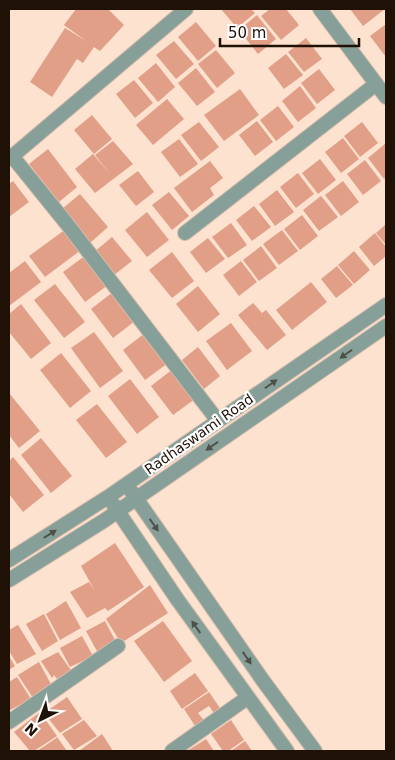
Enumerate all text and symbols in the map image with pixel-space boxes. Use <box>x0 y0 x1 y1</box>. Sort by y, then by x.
scale bar <box>220 15 359 47</box>
text: 50 m <box>228 24 266 42</box>
one-way arrow <box>339 349 353 359</box>
one-way arrow <box>265 379 278 389</box>
street label: Radhaswami Road <box>142 391 256 477</box>
one-way arrow <box>206 441 219 451</box>
one-way arrow <box>149 518 159 531</box>
one-way arrow <box>43 529 57 539</box>
one-way arrow <box>191 620 201 634</box>
one-way arrow <box>242 651 252 665</box>
north arrow <box>15 695 65 745</box>
text: N <box>22 720 41 740</box>

